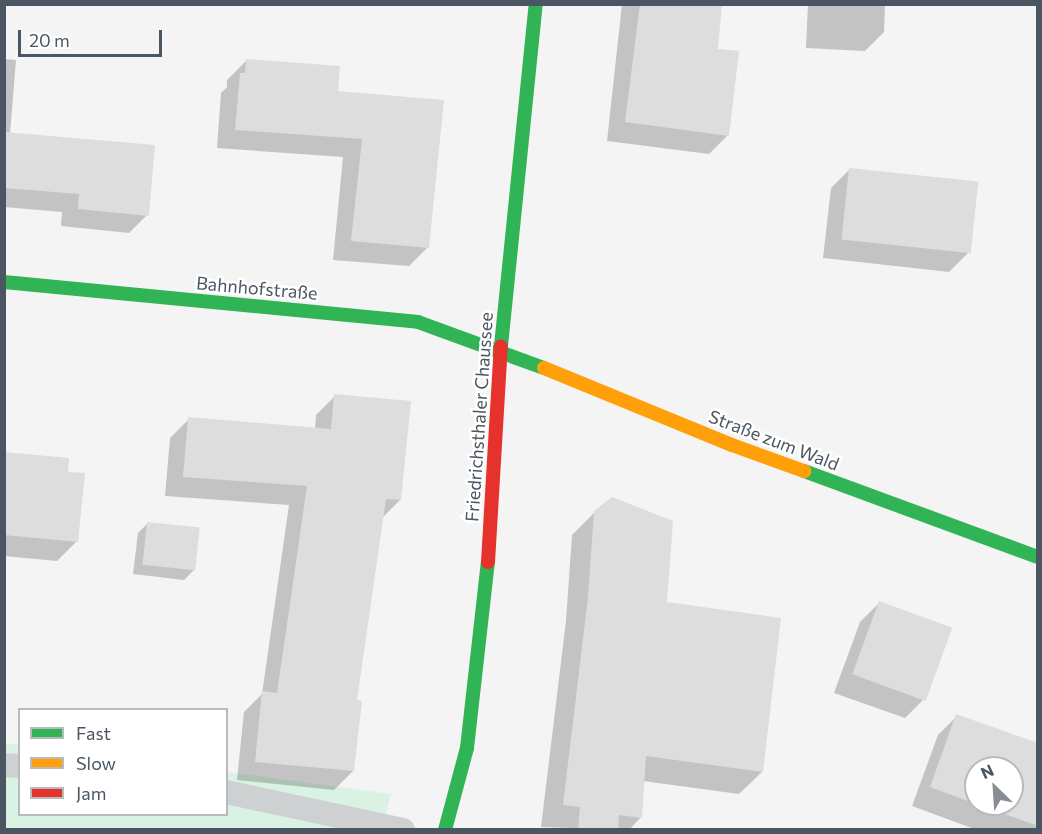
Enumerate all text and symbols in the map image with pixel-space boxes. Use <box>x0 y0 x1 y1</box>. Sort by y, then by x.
scale bar <box>21 18 165 56</box>
text: 20 m <box>29 29 70 51</box>
street label: Bahnhofstraße <box>195 272 319 304</box>
street label: Friedrichsthaler Chaussee <box>461 311 497 523</box>
street label: Straße zum Wald <box>706 405 842 475</box>
legend <box>18 708 228 816</box>
text: Fast <box>76 722 111 744</box>
text: Slow <box>76 752 116 774</box>
north arrow <box>964 756 1024 816</box>
text: N <box>978 760 996 782</box>
text: Jam <box>76 782 106 804</box>

